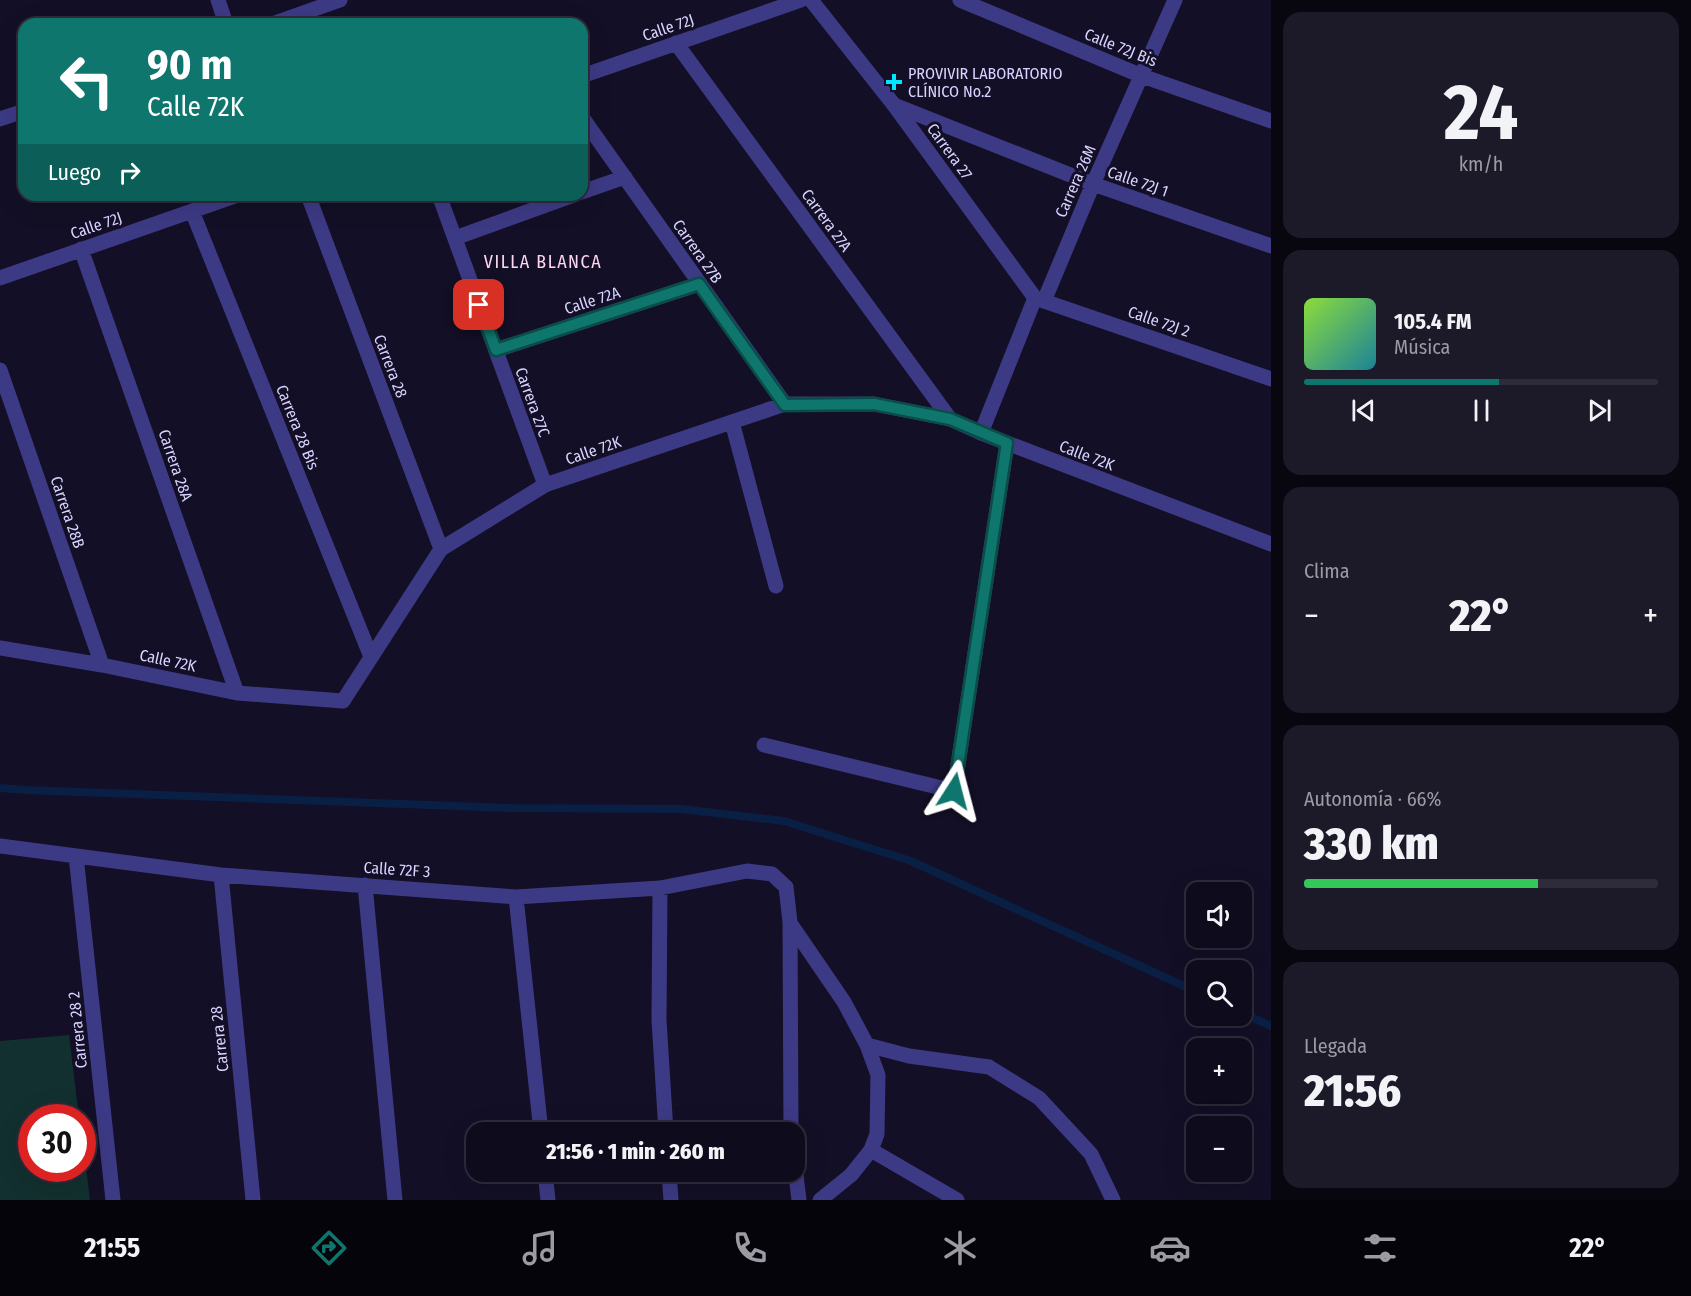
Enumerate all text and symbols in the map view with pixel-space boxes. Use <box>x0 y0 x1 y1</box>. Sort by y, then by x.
street label: Calle 72J <box>640 10 696 45</box>
street label: Calle 72J Bis <box>1082 24 1160 71</box>
text: 90 m <box>147 40 232 90</box>
icon: left <box>48 42 126 120</box>
place label: PROVIVIR LABORATORIO CLÍNICO No.2 <box>908 64 1063 101</box>
text: 24 <box>1444 66 1518 160</box>
marker: PROVIVIR LABORATORIO CLÍNICO No.2 <box>885 73 903 91</box>
text: Calle 72K <box>147 91 244 123</box>
street label: Carrera 27 <box>923 120 977 183</box>
street label: Carrera 26M <box>1051 142 1100 220</box>
text: km/h <box>1459 152 1503 176</box>
icon: right <box>113 156 146 189</box>
text: Luego <box>48 159 101 186</box>
street label: Calle 72J 1 <box>1105 162 1171 201</box>
street label: Carrera 27A <box>798 185 856 256</box>
street label: Calle 72J <box>68 208 124 243</box>
street label: Carrera 27B <box>669 216 727 287</box>
district label: VILLA BLANCA <box>484 251 602 273</box>
pin <box>453 279 504 330</box>
street label: Calle 72A <box>562 282 623 318</box>
icon: arrive <box>462 288 495 321</box>
street label: Calle 72J 2 <box>1125 302 1192 341</box>
text: 105.4 FM <box>1394 308 1472 335</box>
street label: Carrera 28 <box>370 332 411 400</box>
text: Música <box>1394 335 1450 359</box>
street label: Carrera 27C <box>511 365 554 439</box>
street label: Carrera 28 Bis <box>272 382 323 472</box>
icon: previous <box>1347 394 1380 427</box>
icon: pause <box>1465 394 1498 427</box>
icon: next <box>1583 394 1616 427</box>
street label: Carrera 28A <box>154 427 197 504</box>
street label: Calle 72K <box>563 432 624 469</box>
street label: Calle 72K <box>1057 436 1118 475</box>
street label: Carrera 28B <box>46 474 89 551</box>
text: Clima <box>1304 559 1349 583</box>
text: 22° <box>1449 589 1513 643</box>
text: − <box>1304 596 1319 636</box>
text: + <box>1643 596 1658 636</box>
street label: Calle 72K <box>138 645 199 676</box>
position arrow <box>922 759 986 823</box>
text: Autonomía · 66% <box>1304 787 1441 811</box>
text: 330 km <box>1304 817 1439 871</box>
street label: Calle 72F 3 <box>363 858 431 881</box>
map controls <box>1186 882 1252 1182</box>
button: sound <box>1186 882 1252 948</box>
button: search <box>1186 960 1252 1026</box>
street label: Carrera 28 2 <box>64 991 91 1069</box>
street label: Carrera 28 <box>207 1005 232 1073</box>
text: Llegada <box>1304 1034 1367 1058</box>
button: + <box>1186 1038 1252 1104</box>
text: 21:56 <box>1304 1064 1401 1118</box>
speed limit sign: 30 <box>18 1104 96 1182</box>
button: − <box>1186 1116 1252 1182</box>
text: 21:56 · 1 min · 260 m <box>546 1138 725 1165</box>
icon: directions <box>308 1227 350 1269</box>
icon: music <box>519 1227 561 1269</box>
icon: phone <box>729 1227 771 1269</box>
icon: climate <box>939 1227 981 1269</box>
icon: car <box>1149 1227 1191 1269</box>
icon: filters <box>1359 1227 1401 1269</box>
text: 21:55 <box>84 1232 140 1264</box>
text: 22° <box>1569 1232 1607 1264</box>

